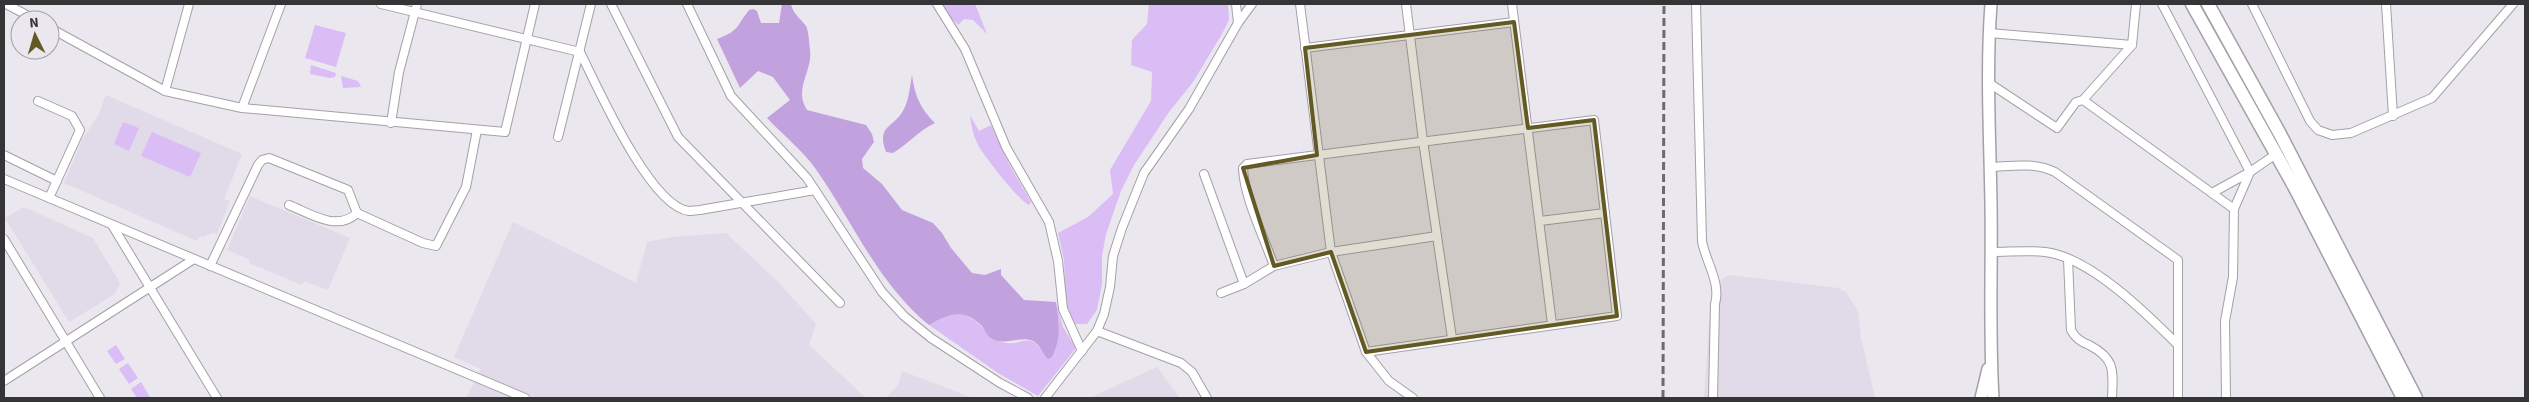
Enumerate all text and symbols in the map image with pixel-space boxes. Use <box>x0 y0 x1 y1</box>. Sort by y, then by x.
north arrow <box>10 10 60 60</box>
text: N <box>28 13 39 33</box>

